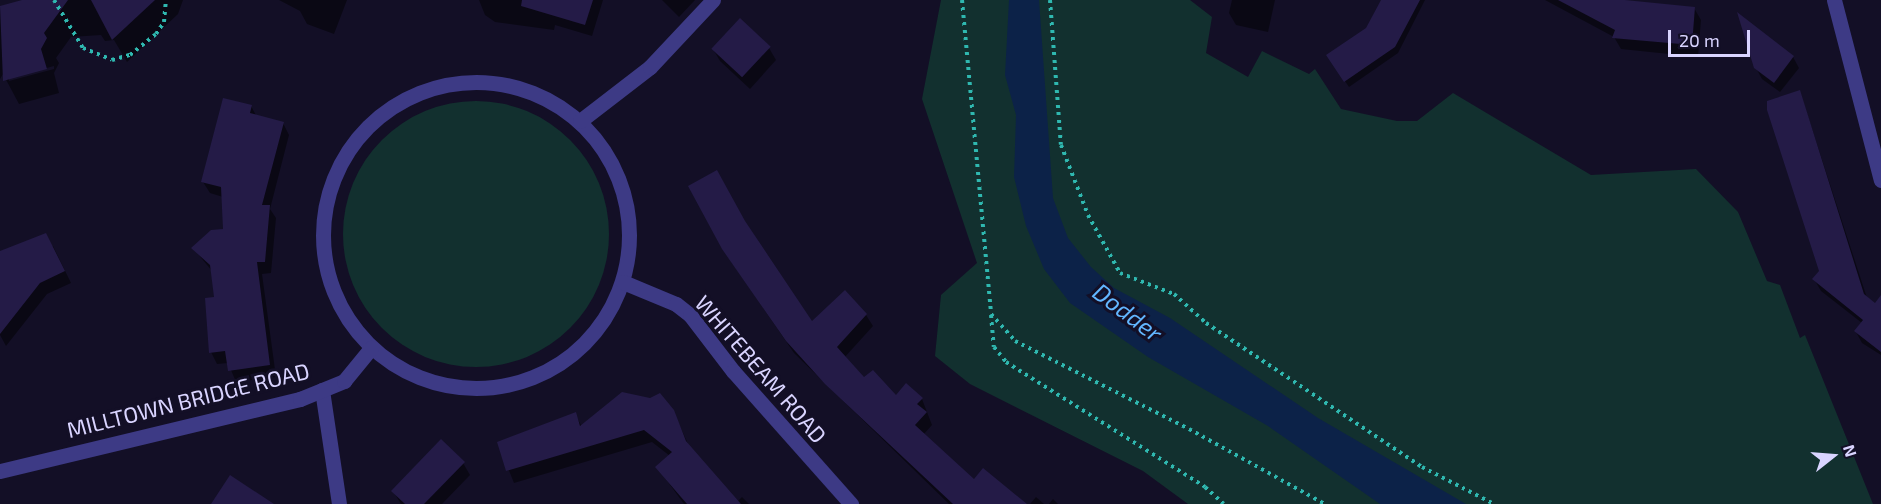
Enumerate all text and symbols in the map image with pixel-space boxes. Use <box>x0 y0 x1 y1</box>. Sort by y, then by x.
scale bar <box>1671 18 1754 56</box>
text: 20 m <box>1679 29 1720 51</box>
water label: Dodder <box>1088 277 1168 347</box>
street label: WHITEBEAM ROAD <box>690 290 832 448</box>
street label: MILLTOWN BRIDGE ROAD <box>64 357 312 443</box>
north arrow <box>1803 426 1863 486</box>
text: N <box>1840 442 1861 459</box>

